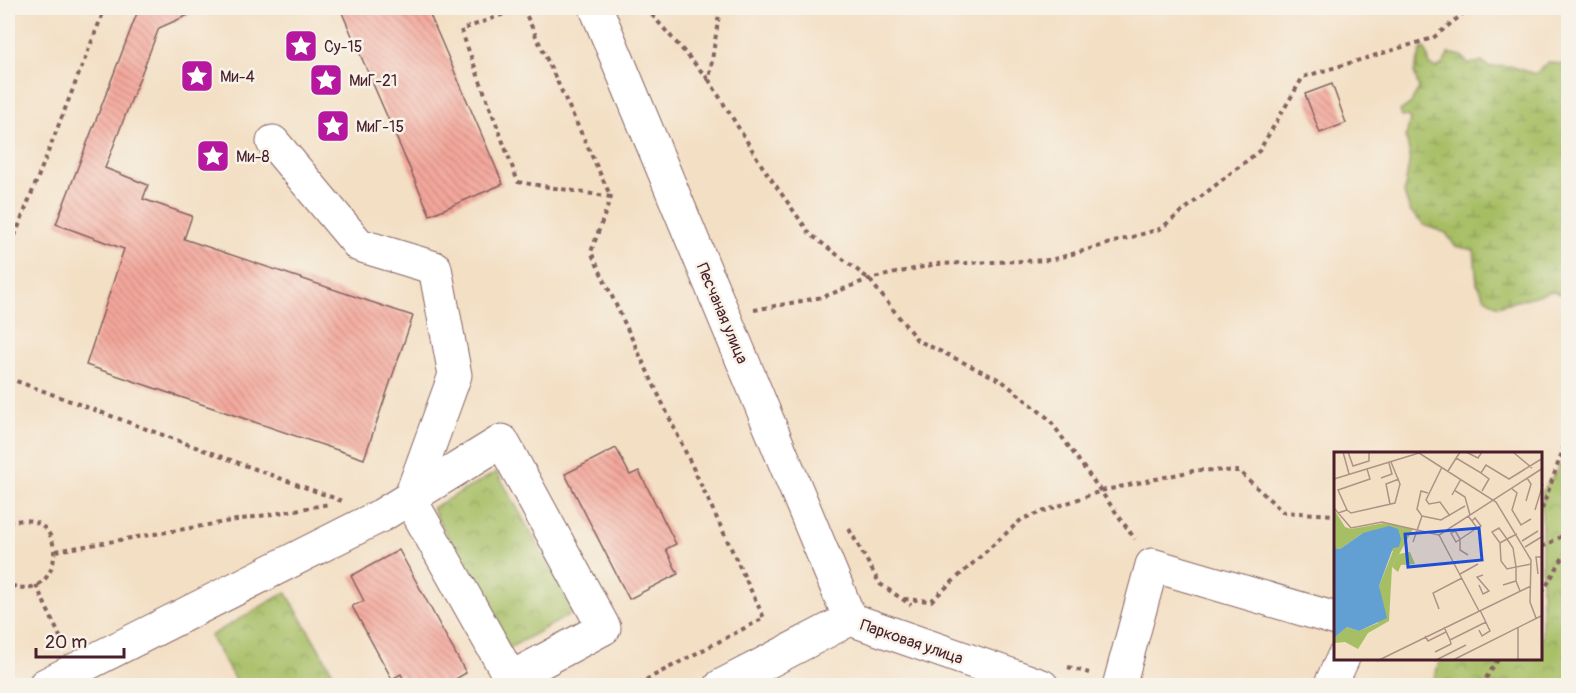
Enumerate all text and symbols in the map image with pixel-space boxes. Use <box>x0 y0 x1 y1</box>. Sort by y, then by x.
place icon: Су-15 <box>283 28 319 64</box>
place label: Су-15 <box>324 37 362 57</box>
place icon: Ми-4 <box>179 58 215 94</box>
place icon: МиГ-21 <box>308 62 344 98</box>
place label: Ми-4 <box>220 67 255 87</box>
place label: МиГ-21 <box>349 71 397 91</box>
place icon: МиГ-15 <box>315 108 351 144</box>
place label: МиГ-15 <box>356 117 404 137</box>
place icon: Ми-8 <box>195 138 231 174</box>
place label: Ми-8 <box>236 147 270 167</box>
street label: Песчаная улица <box>692 260 752 367</box>
inset map <box>1334 452 1543 660</box>
street label: Парковая улица <box>858 615 966 669</box>
scale bar <box>36 621 124 659</box>
text: 20 m <box>45 631 87 654</box>

